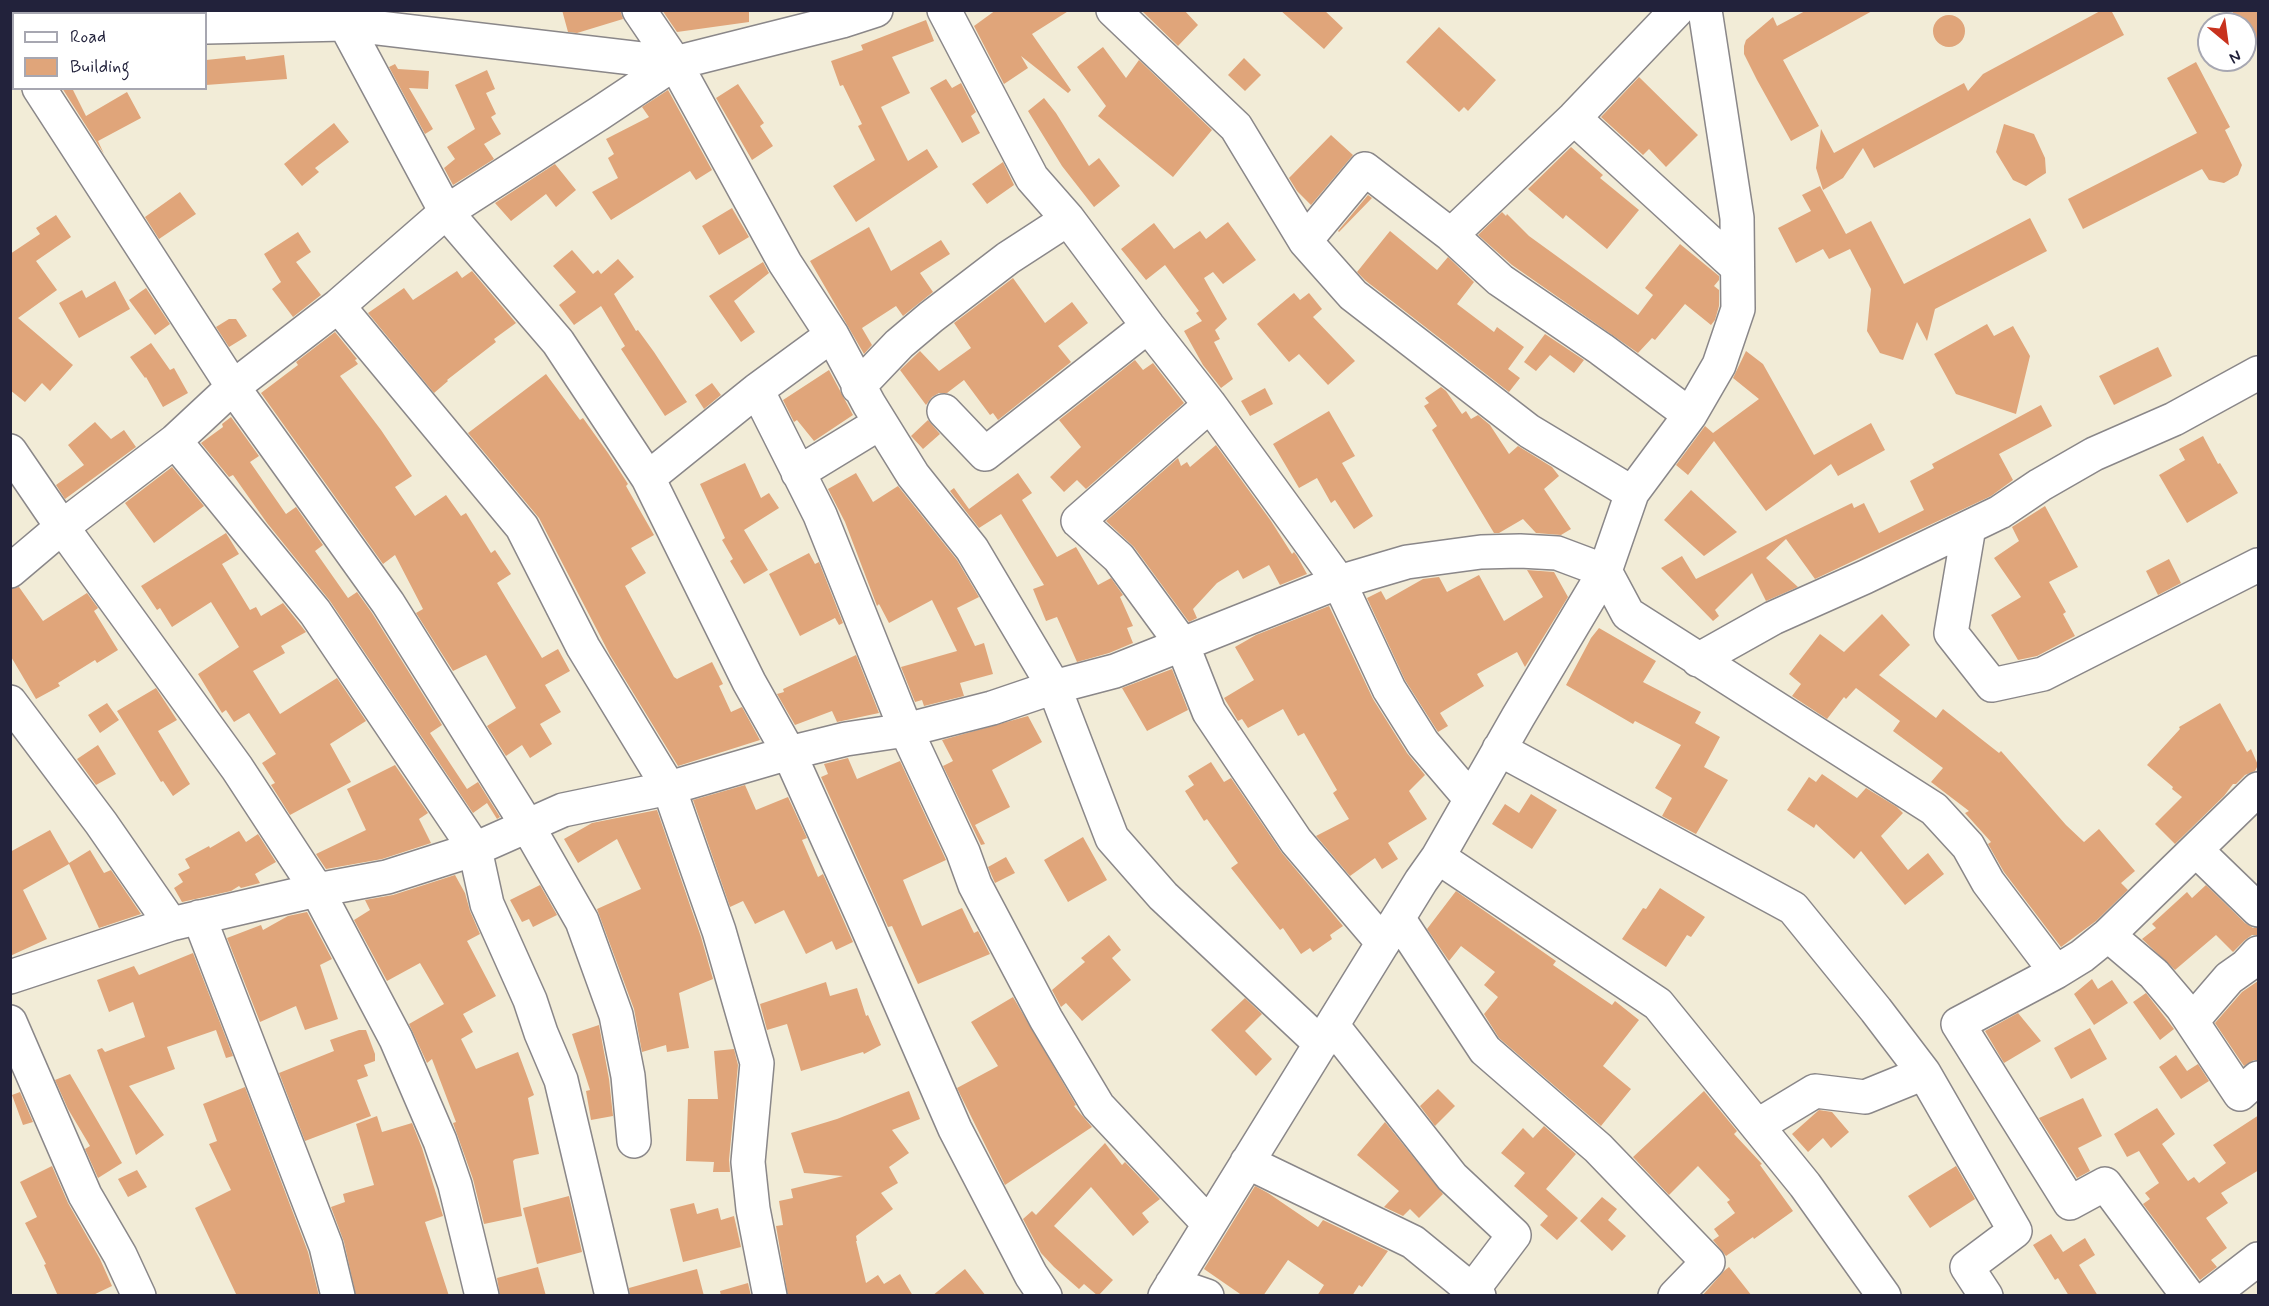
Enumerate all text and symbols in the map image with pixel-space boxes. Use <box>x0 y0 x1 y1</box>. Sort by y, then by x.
legend <box>12 12 207 90</box>
north arrow <box>2197 12 2257 72</box>
text: Road <box>70 25 106 49</box>
text: N <box>2225 45 2245 68</box>
text: Building <box>70 55 130 79</box>

